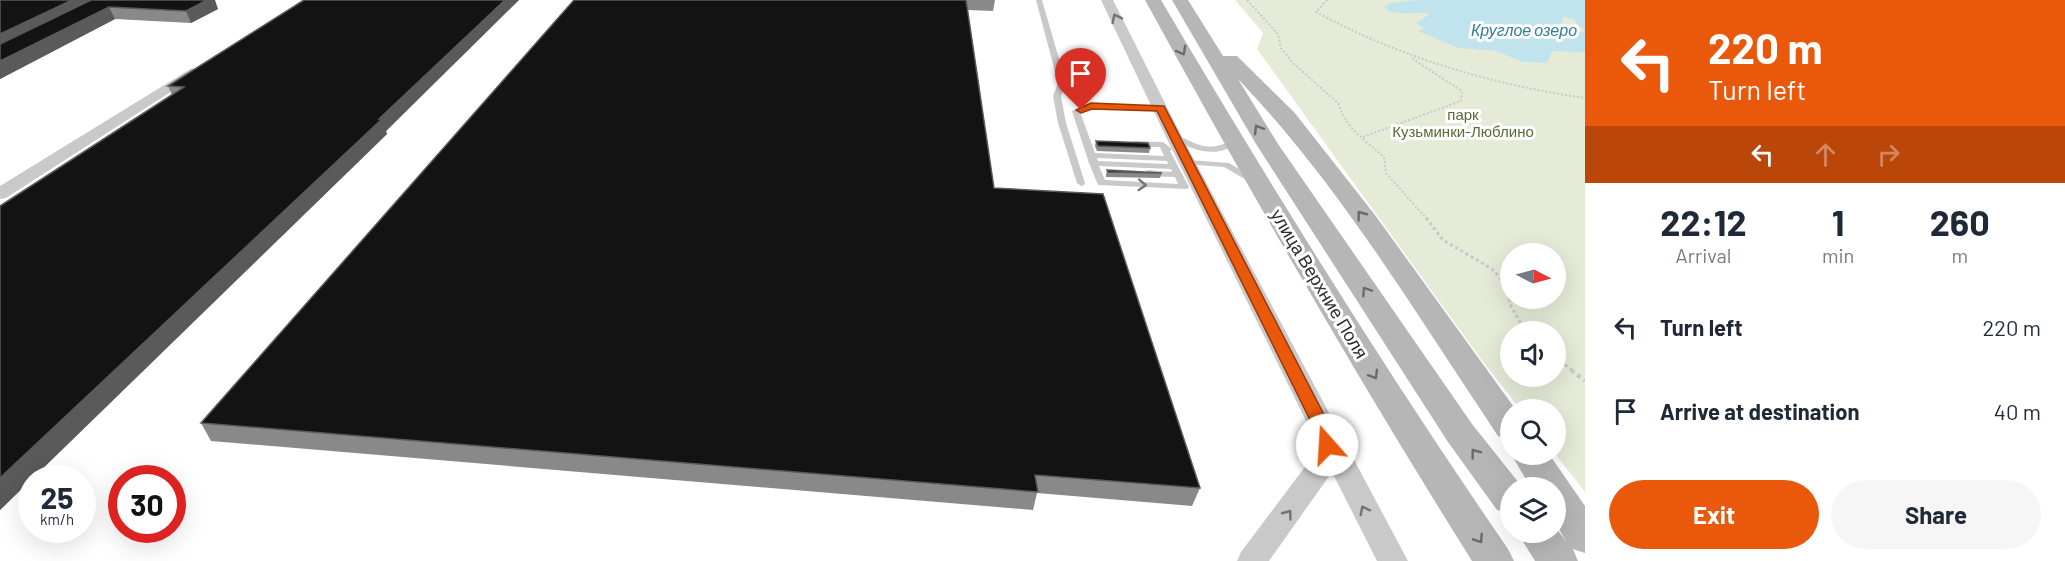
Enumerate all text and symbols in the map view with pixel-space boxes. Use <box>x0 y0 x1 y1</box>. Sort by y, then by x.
one-way arrow <box>1112 14 1124 25</box>
water label: Круглое озеро <box>1471 20 1577 39</box>
text: 220 m <box>1708 22 1822 72</box>
icon: left <box>1609 24 1687 102</box>
one-way arrow <box>1175 45 1186 55</box>
pin <box>1055 48 1106 110</box>
icon: arrive <box>1064 57 1097 90</box>
text: Turn left <box>1708 73 1806 105</box>
park label: парк Кузьминки-Люблино <box>1392 105 1534 140</box>
one-way arrow <box>1254 125 1266 135</box>
icon: left <box>1746 138 1779 171</box>
icon: ahead <box>1809 138 1842 171</box>
icon: right <box>1872 138 1905 171</box>
one-way arrow <box>1138 178 1147 191</box>
text: 22:12 <box>1660 200 1747 243</box>
text: 1 <box>1832 200 1845 243</box>
text: 260 <box>1930 200 1990 243</box>
street label: улица Верхние Поля <box>1267 205 1373 362</box>
one-way arrow <box>1358 210 1369 221</box>
north arrow <box>1500 243 1566 309</box>
map controls <box>1500 243 1566 543</box>
text: Arrival <box>1676 243 1731 267</box>
text: min <box>1822 243 1854 267</box>
text: m <box>1951 243 1968 267</box>
one-way arrow <box>1362 287 1373 298</box>
icon: left <box>1609 311 1642 344</box>
text: Turn left <box>1660 314 1743 340</box>
text: 220 m <box>1982 314 2041 340</box>
button: sound <box>1500 321 1566 387</box>
one-way arrow <box>1367 369 1379 379</box>
icon: arrive <box>1609 395 1642 428</box>
text: Arrive at destination <box>1660 398 1859 424</box>
text: 40 m <box>1994 398 2041 424</box>
button: search <box>1500 399 1566 465</box>
position arrow <box>1295 413 1359 477</box>
one-way arrow <box>1471 449 1482 460</box>
speed limit sign: 30 <box>108 465 186 543</box>
button: layers <box>1500 477 1566 543</box>
text: 25 <box>41 479 73 515</box>
button: Exit <box>1609 480 1819 549</box>
button: Share <box>1831 480 2041 549</box>
one-way arrow <box>1360 505 1372 516</box>
text: km/h <box>40 510 74 528</box>
one-way arrow <box>1280 510 1291 521</box>
one-way arrow <box>1472 532 1483 543</box>

